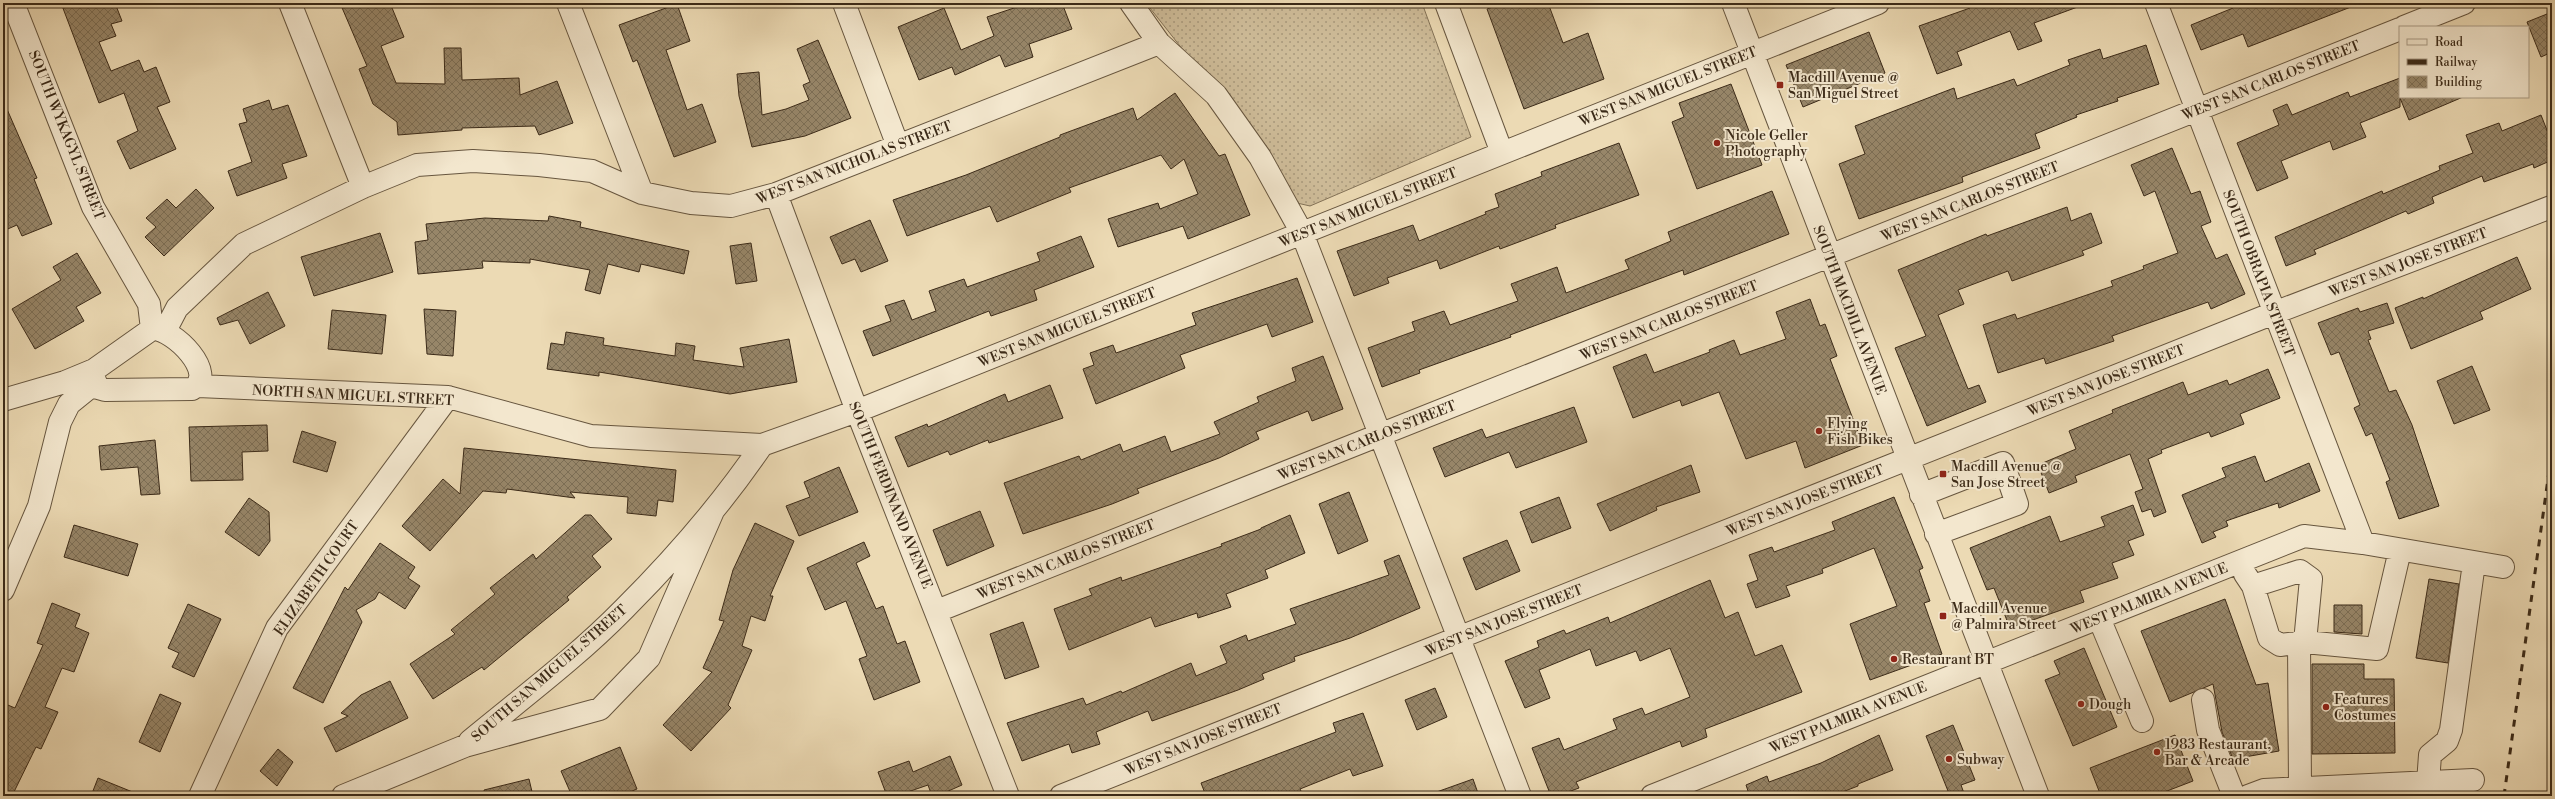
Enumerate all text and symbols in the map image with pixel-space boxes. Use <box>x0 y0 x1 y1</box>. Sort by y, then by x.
legend <box>2399 26 2529 98</box>
text: Road <box>2435 35 2463 50</box>
street label: WEST SAN CARLOS STREET <box>2179 37 2363 125</box>
street label: WEST SAN MIGUEL STREET <box>1576 43 1760 131</box>
street label: SOUTH WYKAGYL STREET <box>24 48 108 223</box>
text: Railway <box>2435 55 2477 70</box>
place label: Macdill Avenue @ San Miguel Street <box>1788 69 1899 103</box>
text: Building <box>2434 75 2483 90</box>
marker: Macdill Avenue @ San Miguel Street <box>1775 80 1785 90</box>
street label: WEST SAN NICHOLAS STREET <box>753 117 955 209</box>
place label: Nicole Geller Photography <box>1725 127 1808 161</box>
marker: Nicole Geller Photography <box>1712 138 1722 148</box>
street label: WEST SAN CARLOS STREET <box>1878 158 2062 246</box>
street label: WEST SAN MIGUEL STREET <box>1276 164 1460 252</box>
street label: SOUTH OBRAPIA STREET <box>2218 188 2298 359</box>
street label: SOUTH MACDILL AVENUE <box>1808 223 1890 398</box>
street label: WEST SAN JOSE STREET <box>2326 224 2490 302</box>
street label: WEST SAN CARLOS STREET <box>1577 277 1761 365</box>
street label: WEST SAN MIGUEL STREET <box>975 284 1159 372</box>
street label: WEST SAN JOSE STREET <box>2024 341 2188 421</box>
street label: NORTH SAN MIGUEL STREET <box>252 382 454 410</box>
street label: WEST SAN CARLOS STREET <box>1275 397 1459 485</box>
street label: SOUTH FERDINAND AVENUE <box>844 399 936 592</box>
place label: Flying Fish Bikes <box>1827 415 1893 449</box>
marker: Flying Fish Bikes <box>1814 426 1824 436</box>
place label: Macdill Avenue @ San Jose Street <box>1951 458 2062 492</box>
street label: WEST SAN JOSE STREET <box>1723 461 1887 541</box>
marker: Macdill Avenue @ San Jose Street <box>1938 469 1948 479</box>
street label: WEST SAN CARLOS STREET <box>974 516 1158 604</box>
street label: ELIZABETH COURT <box>270 517 363 640</box>
street label: WEST PALMIRA AVENUE <box>2067 559 2231 639</box>
street label: WEST SAN JOSE STREET <box>1422 581 1586 661</box>
place label: Macdill Avenue @ Palmira Street <box>1951 600 2057 634</box>
street label: SOUTH SAN MIGUEL STREET <box>468 601 631 746</box>
marker: Macdill Avenue @ Palmira Street <box>1938 611 1948 621</box>
place label: Restaurant BT <box>1902 651 1994 669</box>
marker: Restaurant BT <box>1889 654 1899 664</box>
street label: WEST PALMIRA AVENUE <box>1766 678 1930 758</box>
place label: Features Costumes <box>2334 691 2396 725</box>
place label: Dough <box>2089 696 2132 714</box>
marker: Dough <box>2076 699 2086 709</box>
street label: WEST SAN JOSE STREET <box>1121 700 1285 780</box>
marker: Features Costumes <box>2321 702 2331 712</box>
place label: 1983 Restaurant, Bar & Arcade <box>2164 736 2271 770</box>
marker: 1983 Restaurant, Bar & Arcade <box>2152 747 2162 757</box>
place label: Subway <box>1957 751 2005 769</box>
marker: Subway <box>1944 754 1954 764</box>

